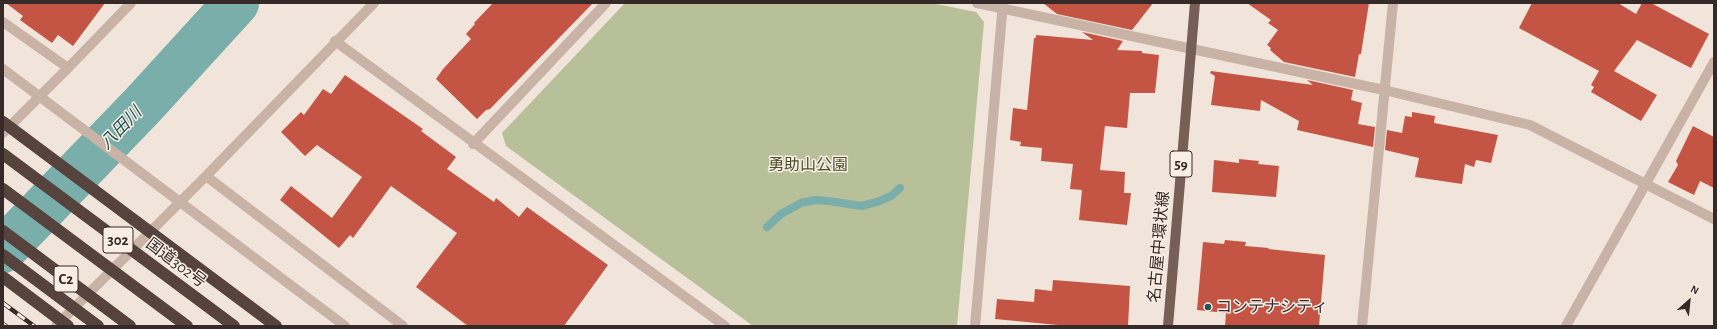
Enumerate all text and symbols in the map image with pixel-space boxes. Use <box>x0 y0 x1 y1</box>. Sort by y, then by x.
water label: 八田川 <box>96 103 146 153</box>
road number: 59 <box>1170 151 1192 177</box>
park label: 勇助山公園 <box>768 155 848 175</box>
street label: 名古屋中環状線 <box>1145 190 1173 304</box>
road number: 302 <box>103 227 133 253</box>
street label: 国道302号 <box>142 234 210 292</box>
road number: C2 <box>54 266 78 292</box>
north arrow <box>1669 281 1709 321</box>
text: N <box>1689 283 1701 297</box>
place label: コンテナシティ <box>1216 297 1328 317</box>
marker: コンテナシティ <box>1203 302 1213 312</box>

